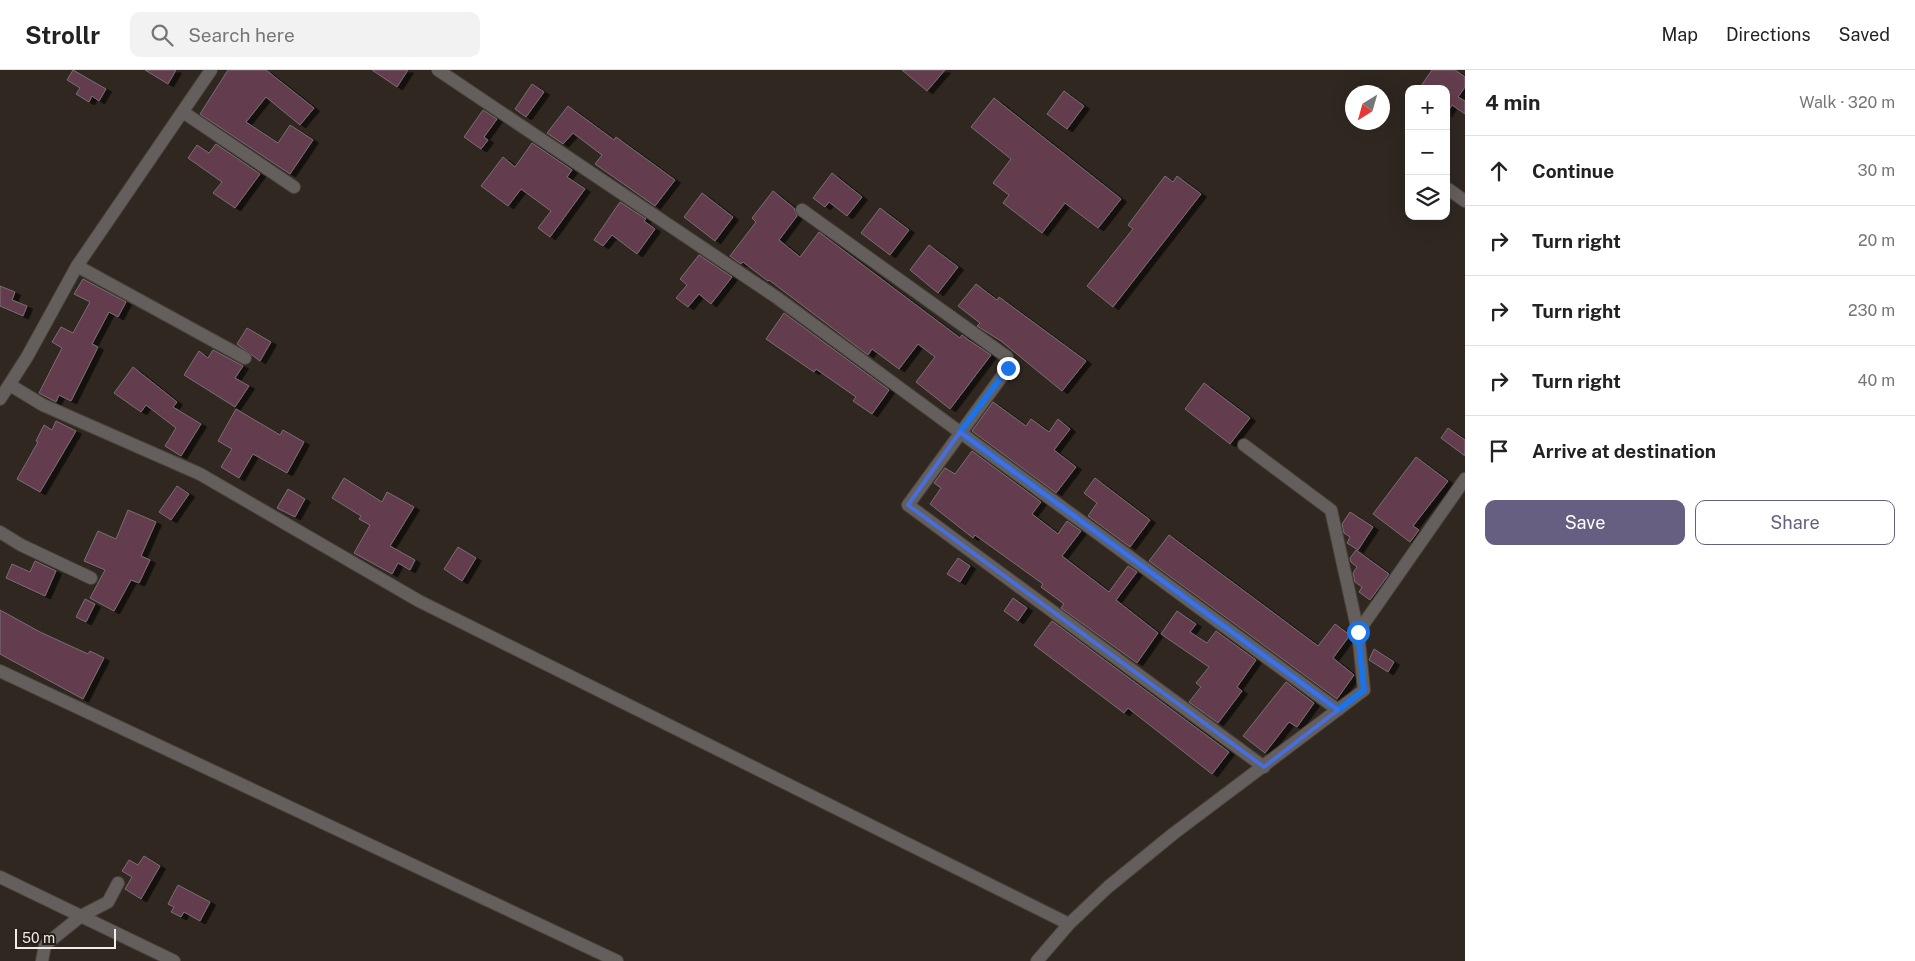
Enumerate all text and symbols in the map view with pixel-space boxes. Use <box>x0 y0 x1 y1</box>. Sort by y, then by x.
search box <box>130 12 480 57</box>
text: Strollr <box>25 21 100 49</box>
icon: search <box>148 21 176 49</box>
text: Search here <box>188 24 295 46</box>
text: Map <box>1661 24 1698 45</box>
text: Directions <box>1726 24 1811 45</box>
text: Saved <box>1839 24 1890 45</box>
north arrow <box>1345 85 1390 130</box>
map controls <box>1405 85 1450 220</box>
button: + <box>1405 85 1450 130</box>
text: 4 min <box>1485 90 1540 115</box>
text: Walk · 320 m <box>1799 93 1895 112</box>
button: − <box>1405 130 1450 175</box>
icon: ahead <box>1485 157 1513 185</box>
text: Continue <box>1532 160 1614 182</box>
text: 30 m <box>1858 161 1895 180</box>
button: layers <box>1405 175 1450 220</box>
icon: right <box>1485 227 1513 255</box>
text: Turn right <box>1532 230 1621 252</box>
text: 20 m <box>1858 231 1895 250</box>
icon: right <box>1485 297 1513 325</box>
text: Turn right <box>1532 300 1621 322</box>
text: 230 m <box>1848 301 1895 320</box>
route end <box>997 357 1020 380</box>
icon: right <box>1485 367 1513 395</box>
text: Turn right <box>1532 370 1621 392</box>
text: 40 m <box>1857 371 1895 390</box>
icon: arrive <box>1485 437 1513 465</box>
text: Arrive at destination <box>1532 440 1716 462</box>
button: Save <box>1485 500 1685 545</box>
button: Share <box>1695 500 1895 545</box>
route start <box>1347 621 1370 644</box>
scale bar <box>15 926 116 949</box>
text: 50 m <box>22 930 55 946</box>

